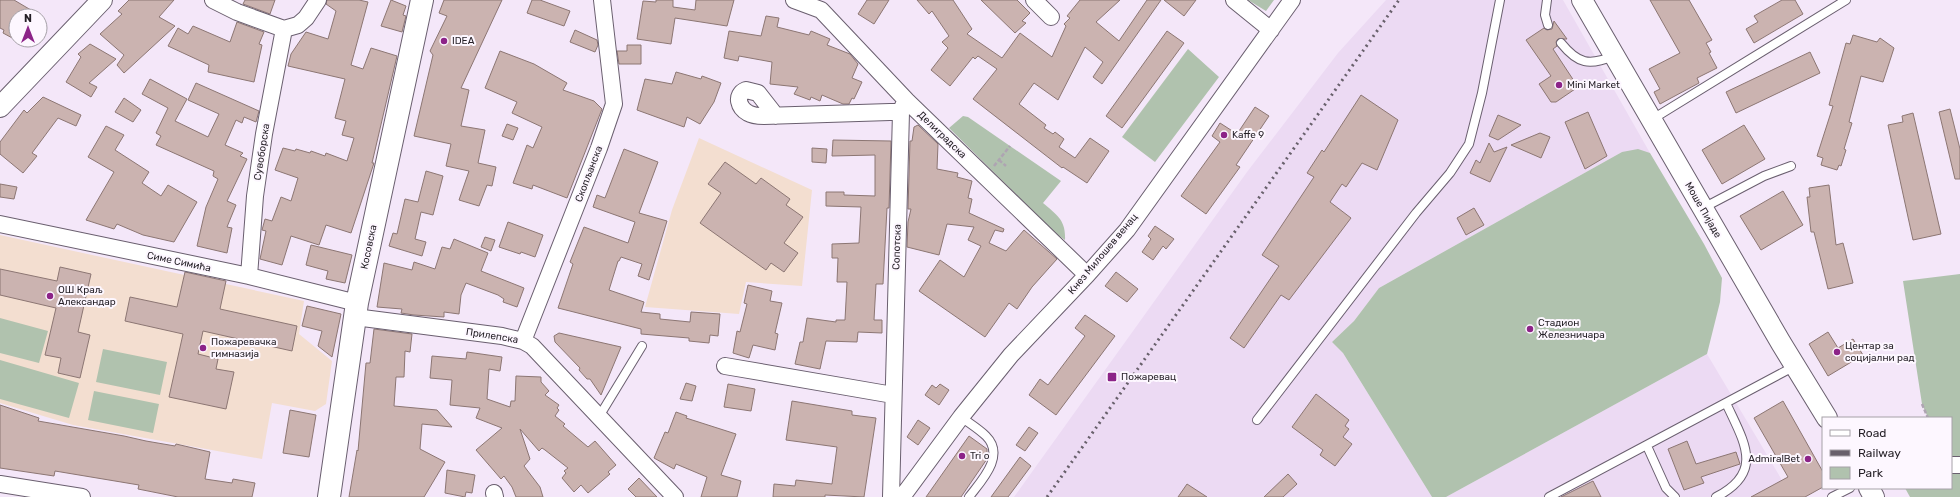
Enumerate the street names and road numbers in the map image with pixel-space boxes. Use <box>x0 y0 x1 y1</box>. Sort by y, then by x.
street label: Делиградска <box>915 109 969 161</box>
street label: Сувоборска <box>252 123 272 181</box>
street label: Скопљанска <box>573 144 605 204</box>
street label: Моше Пијаде <box>1682 180 1724 240</box>
street label: Кнез Милошев венац <box>1066 211 1140 297</box>
street label: Косовска <box>358 224 380 270</box>
street label: Сопотска <box>890 224 904 270</box>
street label: Симе Симића <box>146 249 212 275</box>
street label: Прилепска <box>465 326 519 346</box>

